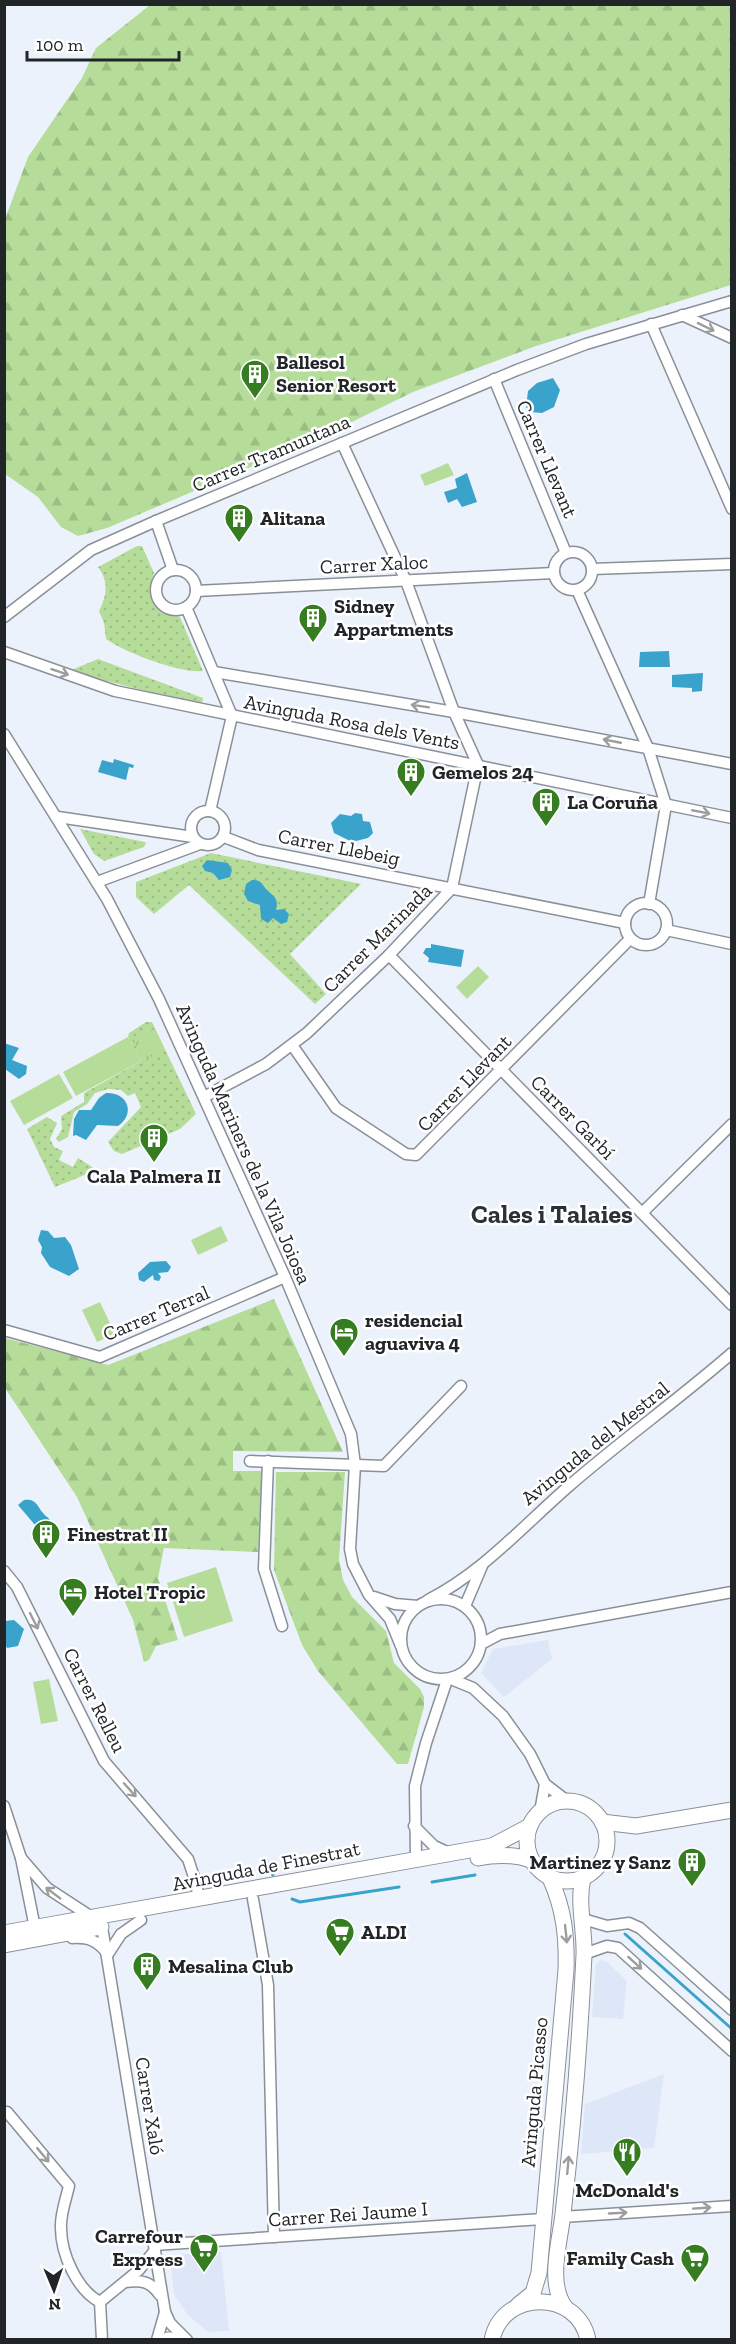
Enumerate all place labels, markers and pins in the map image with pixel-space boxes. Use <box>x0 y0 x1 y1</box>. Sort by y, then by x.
place label: Ballesol Senior Resort <box>276 350 397 397</box>
building icon: Ballesol Senior Resort <box>239 358 271 400</box>
building icon: Alitana <box>223 502 255 544</box>
place label: Alitana <box>260 506 325 530</box>
place label: Sidney Appartments <box>334 594 454 641</box>
building icon: Sidney Appartments <box>297 602 329 644</box>
building icon: Gemelos 24 <box>395 756 427 798</box>
place label: Gemelos 24 <box>432 760 534 784</box>
building icon: La Coruña <box>530 786 562 828</box>
place label: La Coruña <box>567 790 658 814</box>
building icon: Cala Palmera II <box>138 1122 170 1164</box>
place label: Cala Palmera II <box>87 1164 221 1188</box>
place label: residencial aguaviva 4 <box>365 1308 463 1355</box>
hotel icon: residencial aguaviva 4 <box>328 1316 360 1358</box>
building icon: Finestrat II <box>30 1518 62 1560</box>
place label: Finestrat II <box>67 1522 168 1546</box>
hotel icon: Hotel Tropic <box>57 1576 89 1618</box>
place label: Hotel Tropic <box>94 1580 206 1604</box>
building icon: Martinez y Sanz <box>676 1846 708 1888</box>
place label: Martinez y Sanz <box>529 1850 671 1874</box>
supermarket icon: ALDI <box>324 1916 356 1958</box>
place label: ALDI <box>361 1920 407 1944</box>
building icon: Mesalina Club <box>131 1950 163 1992</box>
place label: Mesalina Club <box>168 1954 293 1978</box>
restaurant icon: McDonald's <box>611 2136 643 2178</box>
place label: McDonald's <box>575 2178 679 2202</box>
place label: Carrefour Express <box>95 2224 183 2271</box>
supermarket icon: Carrefour Express <box>188 2232 220 2274</box>
supermarket icon: Family Cash <box>679 2242 711 2284</box>
place label: Family Cash <box>566 2246 674 2270</box>

